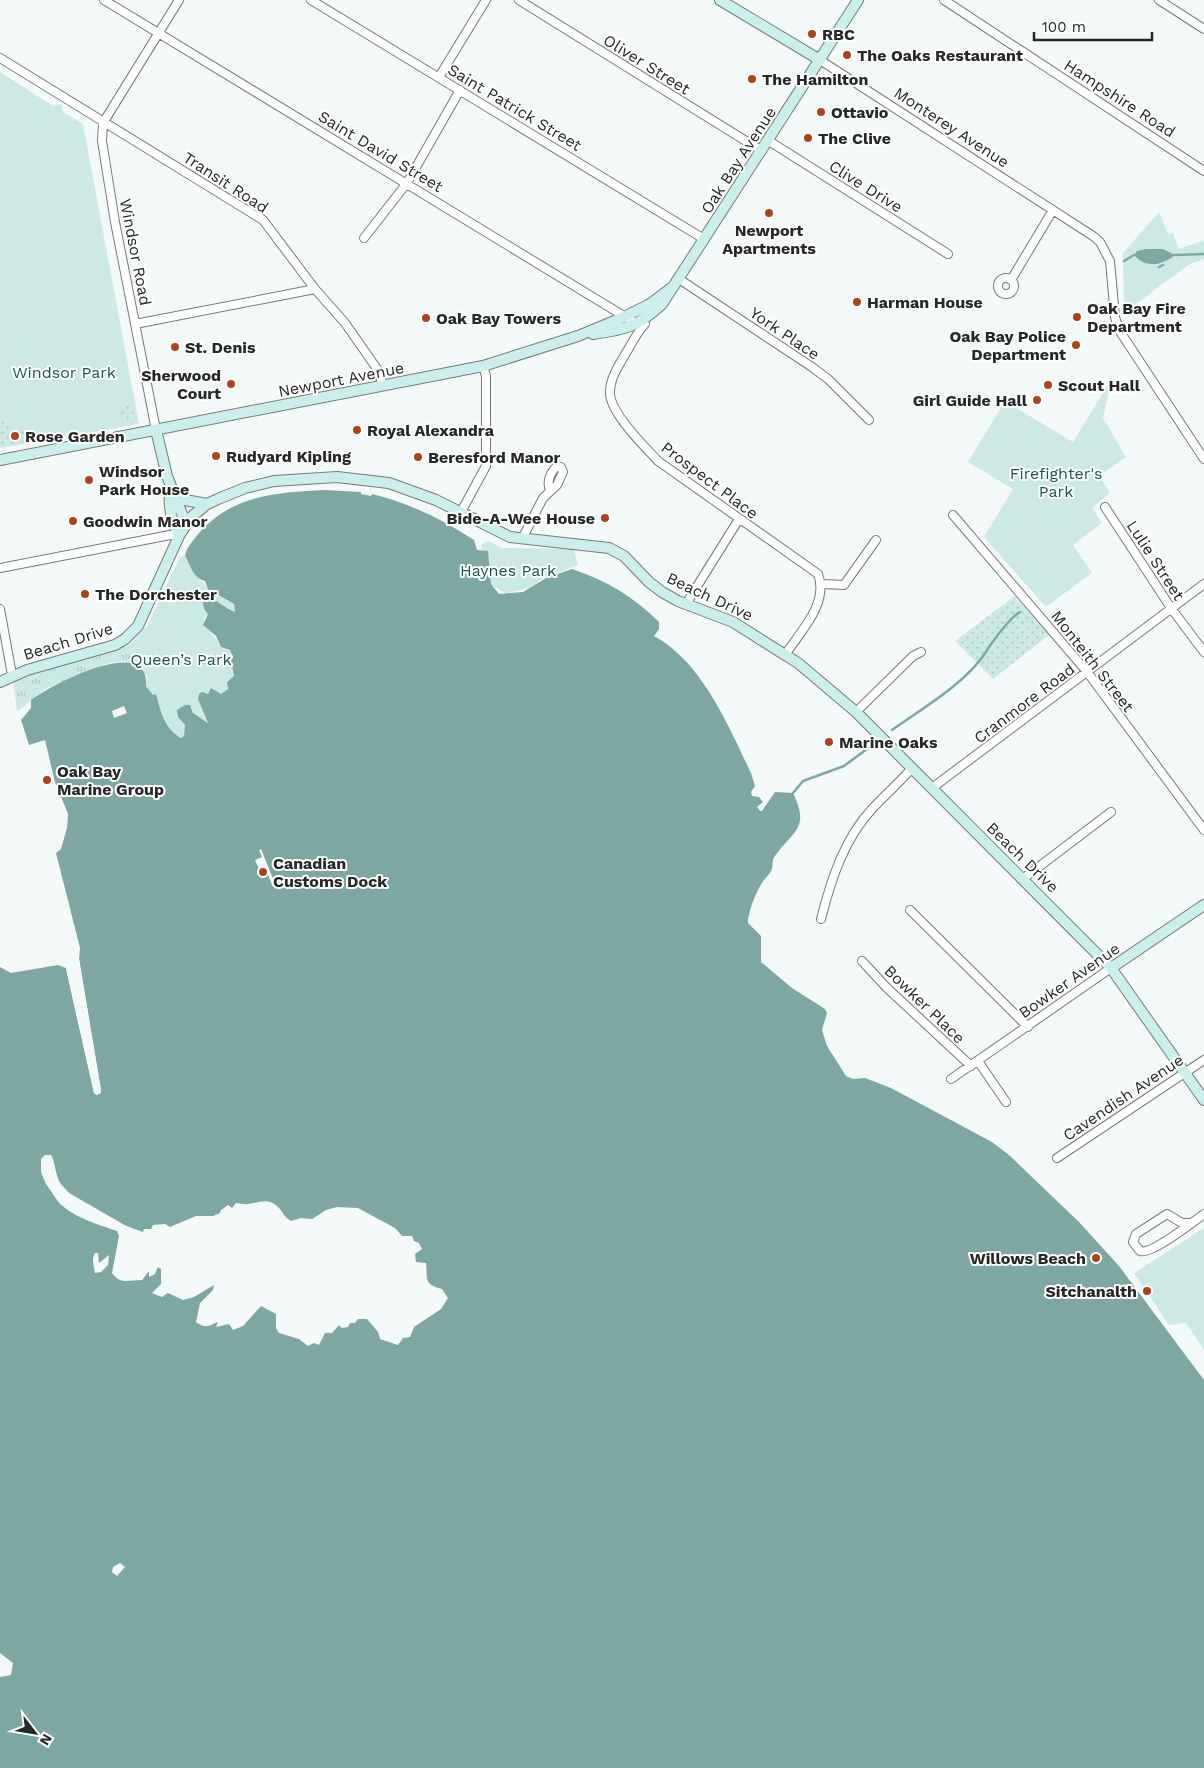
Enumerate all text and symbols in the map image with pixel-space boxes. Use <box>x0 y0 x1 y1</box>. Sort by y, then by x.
scale bar <box>1034 10 1152 42</box>
text: 100 m <box>1042 18 1086 36</box>
place label: RBC <box>822 25 855 44</box>
marker: RBC <box>806 28 818 40</box>
street label: Oliver Street <box>600 30 694 99</box>
place label: The Oaks Restaurant <box>857 46 1023 65</box>
marker: The Oaks Restaurant <box>841 49 853 61</box>
street label: Hampshire Road <box>1061 55 1179 141</box>
street label: Saint Patrick Street <box>444 60 585 155</box>
place label: The Hamilton <box>762 70 868 89</box>
marker: The Hamilton <box>746 73 758 85</box>
street label: Monterey Avenue <box>891 83 1013 172</box>
street label: Oak Bay Avenue <box>697 103 780 217</box>
place label: Ottavio <box>831 103 889 122</box>
marker: Ottavio <box>815 106 827 118</box>
street label: Saint David Street <box>315 107 447 196</box>
place label: The Clive <box>818 129 891 148</box>
marker: The Clive <box>802 132 814 144</box>
street label: Transit Road <box>180 148 272 217</box>
street label: Clive Drive <box>826 156 906 216</box>
street label: Windsor Road <box>116 197 155 307</box>
marker: Newport Apartments <box>763 207 775 219</box>
place label: Newport Apartments <box>722 221 816 258</box>
place label: Harman House <box>867 293 983 312</box>
marker: Harman House <box>851 296 863 308</box>
place label: Oak Bay Fire Department <box>1087 299 1186 336</box>
street label: York Place <box>746 303 823 364</box>
place label: Oak Bay Towers <box>436 309 561 328</box>
marker: Oak Bay Fire Department <box>1071 311 1083 323</box>
marker: Oak Bay Towers <box>420 312 432 324</box>
place label: Oak Bay Police Department <box>950 327 1066 364</box>
place label: St. Denis <box>185 338 256 357</box>
marker: Oak Bay Police Department <box>1070 339 1082 351</box>
marker: St. Denis <box>169 341 181 353</box>
street label: Newport Avenue <box>277 358 406 401</box>
park label: Windsor Park <box>12 363 116 382</box>
place label: Sherwood Court <box>141 366 221 403</box>
place label: Scout Hall <box>1058 376 1141 395</box>
marker: Sherwood Court <box>225 378 237 390</box>
marker: Scout Hall <box>1042 379 1054 391</box>
place label: Girl Guide Hall <box>913 391 1028 410</box>
marker: Girl Guide Hall <box>1031 394 1043 406</box>
place label: Royal Alexandra <box>367 421 495 440</box>
marker: Royal Alexandra <box>351 424 363 436</box>
place label: Rose Garden <box>25 427 125 446</box>
marker: Rose Garden <box>9 430 21 442</box>
street label: Prospect Place <box>658 438 762 523</box>
place label: Rudyard Kipling <box>226 447 351 466</box>
place label: Beresford Manor <box>428 448 561 467</box>
marker: Rudyard Kipling <box>210 450 222 462</box>
marker: Beresford Manor <box>412 451 424 463</box>
place label: Windsor Park House <box>99 462 189 499</box>
park label: Firefighter's Park <box>1010 464 1102 501</box>
marker: Windsor Park House <box>83 474 95 486</box>
place label: Bide-A-Wee House <box>447 509 595 528</box>
place label: Goodwin Manor <box>83 512 208 531</box>
marker: Bide-A-Wee House <box>599 512 611 524</box>
marker: Goodwin Manor <box>67 515 79 527</box>
street label: Lulie Street <box>1123 517 1189 604</box>
park label: Haynes Park <box>460 561 556 580</box>
street label: Beach Drive <box>664 568 756 625</box>
place label: The Dorchester <box>95 585 217 604</box>
marker: The Dorchester <box>79 588 91 600</box>
street label: Monteith Street <box>1047 607 1138 716</box>
street label: Beach Drive <box>21 619 115 664</box>
park label: Queen’s Park <box>130 650 232 669</box>
street label: Cranmore Road <box>970 659 1078 747</box>
place label: Marine Oaks <box>839 733 938 752</box>
marker: Marine Oaks <box>823 736 835 748</box>
place label: Oak Bay Marine Group <box>57 762 164 799</box>
marker: Oak Bay Marine Group <box>41 774 53 786</box>
street label: Beach Drive <box>983 818 1063 896</box>
place label: Canadian Customs Dock <box>273 854 387 891</box>
marker: Canadian Customs Dock <box>257 866 269 878</box>
street label: Bowker Avenue <box>1015 939 1123 1022</box>
street label: Bowker Place <box>880 961 969 1048</box>
street label: Cavendish Avenue <box>1059 1050 1187 1145</box>
place label: Willows Beach <box>970 1249 1086 1268</box>
marker: Willows Beach <box>1090 1252 1102 1264</box>
place label: Sitchanalth <box>1046 1282 1137 1301</box>
marker: Sitchanalth <box>1141 1285 1153 1297</box>
north arrow <box>10 1708 60 1758</box>
text: N <box>37 1731 56 1748</box>

